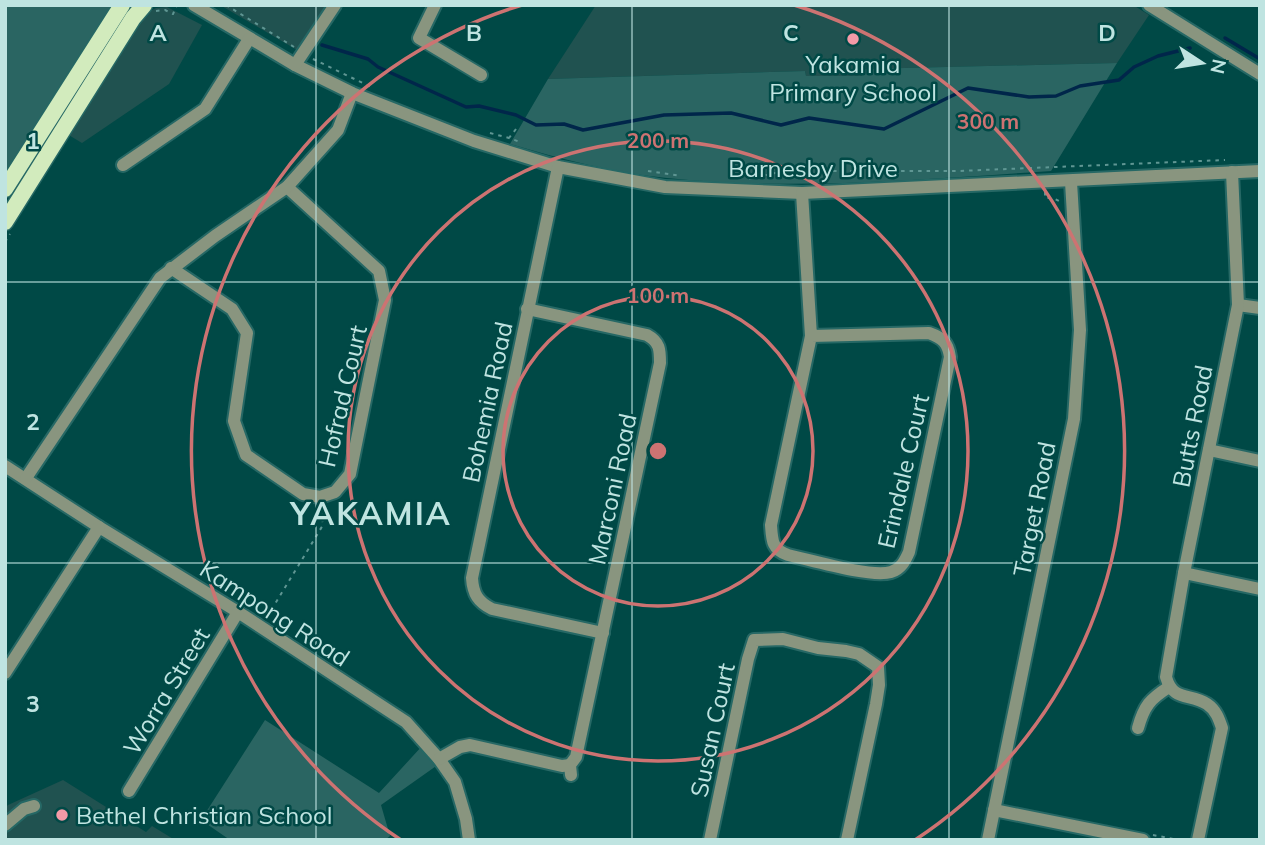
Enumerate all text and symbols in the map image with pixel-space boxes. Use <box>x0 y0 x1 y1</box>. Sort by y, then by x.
text: A <box>149 18 167 47</box>
text: B <box>466 18 482 47</box>
text: C <box>783 18 799 47</box>
text: D <box>1098 18 1116 47</box>
north arrow <box>1167 28 1237 98</box>
marker: Yakamia Primary School <box>845 31 861 47</box>
place label: Yakamia Primary School <box>769 49 937 107</box>
text: N <box>1205 57 1232 76</box>
text: 300 m <box>957 108 1019 134</box>
text: 1 <box>26 126 40 155</box>
text: 200 m <box>627 127 689 153</box>
street label: Barnesby Drive <box>728 153 898 183</box>
text: 100 m <box>627 282 689 308</box>
street label: Bohemia Road <box>455 319 519 485</box>
street label: Hofrad Court <box>311 322 373 470</box>
street label: Butts Road <box>1165 362 1219 490</box>
street label: Erindale Court <box>871 391 935 551</box>
text: 2 <box>26 407 40 436</box>
street label: Marconi Road <box>581 411 643 567</box>
centre of rings <box>646 439 670 463</box>
street label: Target Road <box>1006 439 1062 579</box>
district label: YAKAMIA <box>289 493 452 533</box>
street label: Kampong Road <box>195 553 355 673</box>
street label: Worra Street <box>116 622 216 760</box>
street label: Susan Court <box>683 660 741 800</box>
text: 3 <box>26 689 40 718</box>
place label: Bethel Christian School <box>76 800 332 830</box>
marker: Bethel Christian School <box>54 807 70 823</box>

